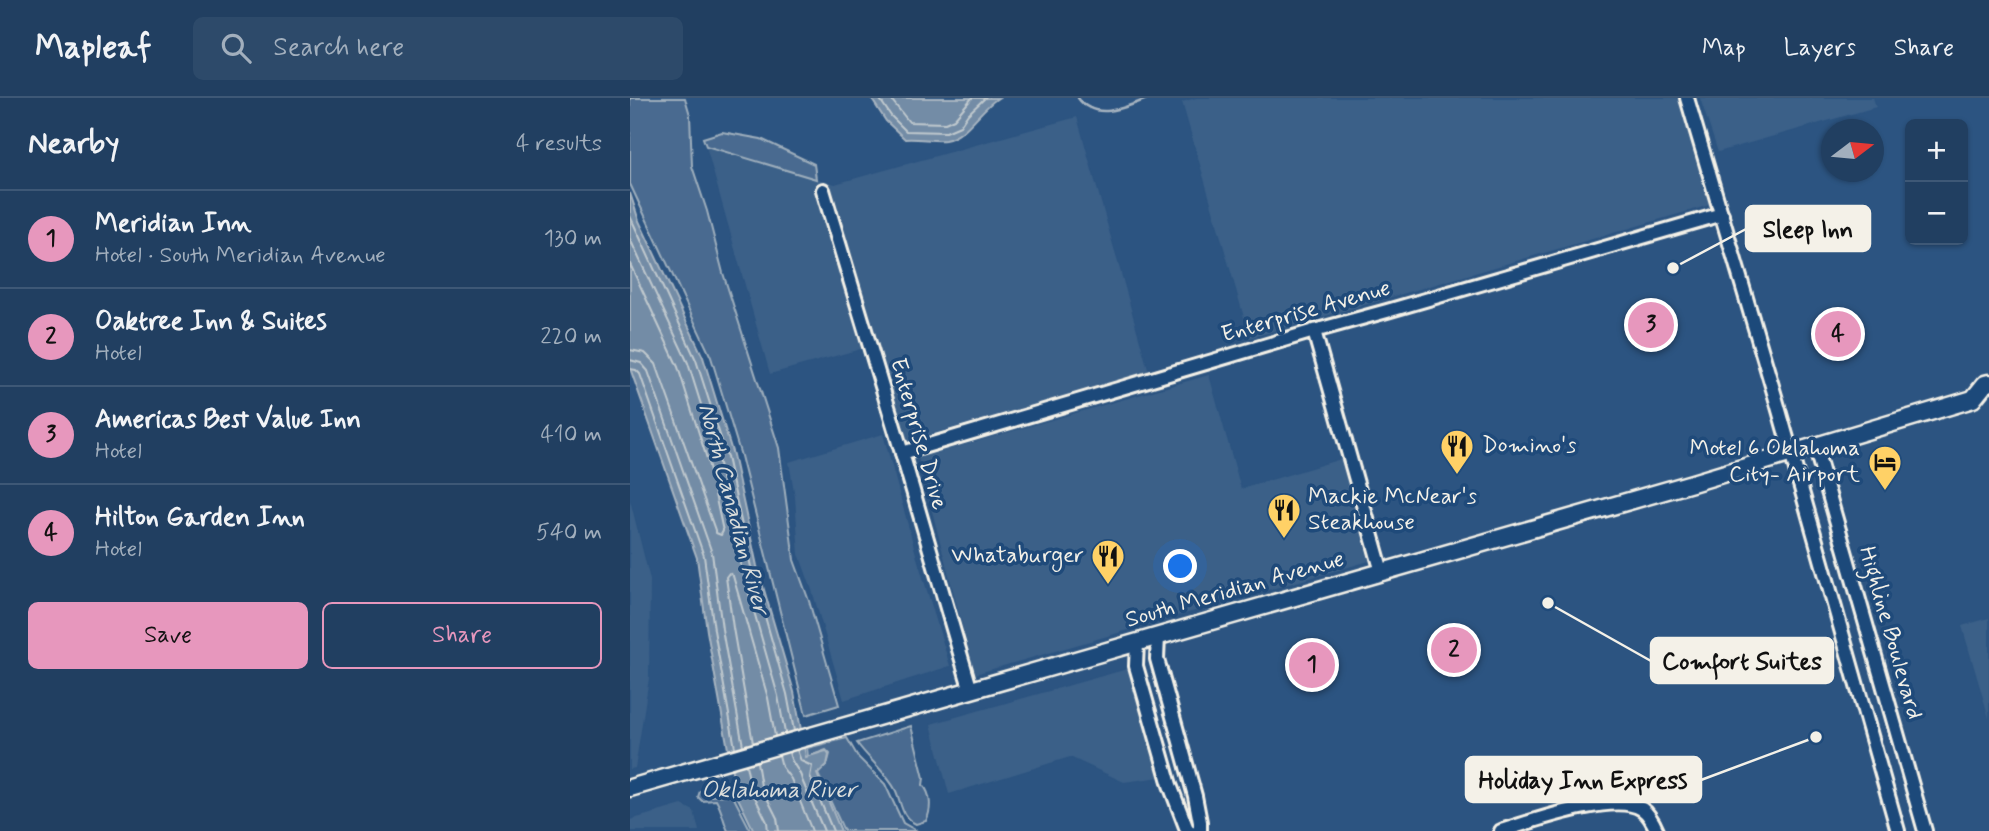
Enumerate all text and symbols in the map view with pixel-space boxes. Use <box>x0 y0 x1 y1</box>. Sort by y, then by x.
search box <box>193 17 683 80</box>
text: Mapleaf <box>35 26 151 70</box>
icon: search <box>217 29 255 67</box>
text: Search here <box>273 31 404 65</box>
text: Map <box>1702 33 1746 64</box>
text: Layers <box>1784 33 1856 64</box>
text: Share <box>1894 33 1954 64</box>
north arrow <box>1821 119 1884 182</box>
map controls <box>1905 119 1968 245</box>
button: + <box>1905 119 1968 182</box>
text: Nearby <box>28 124 119 163</box>
text: 4 results <box>516 129 602 159</box>
button: − <box>1905 182 1968 245</box>
callout: Sleep Inn <box>1746 206 1870 251</box>
text: Meridian Inn <box>95 207 251 241</box>
text: Sleep Inn <box>1763 215 1853 246</box>
text: 1 <box>46 224 56 254</box>
text: 130 m <box>544 224 602 254</box>
text: Hotel · South Meridian Avenue <box>95 241 386 271</box>
street label: Enterprise Avenue <box>1218 274 1394 350</box>
pin: 3 <box>1628 299 1674 351</box>
text: Oaktree Inn & Suites <box>95 305 327 339</box>
pin: 4 <box>1815 308 1861 360</box>
text: 2 <box>45 322 57 352</box>
text: 220 m <box>540 322 602 352</box>
text: Hotel <box>95 339 142 369</box>
street label: Enterprise Drive <box>882 355 954 514</box>
water label: North Canadian River <box>690 400 777 621</box>
text: Americas Best Value Inn <box>95 403 361 437</box>
text: 3 <box>46 420 56 450</box>
text: 410 m <box>540 420 602 450</box>
restaurant icon: Domino's <box>1438 427 1476 476</box>
place label: Domino's <box>1482 431 1576 461</box>
place label: Motel 6 Oklahoma City- Airport <box>1690 434 1860 490</box>
text: Hotel <box>95 437 142 467</box>
hotel icon: Motel 6 Oklahoma City- Airport <box>1866 443 1904 492</box>
place label: Mackie McNear's Steakhouse <box>1308 482 1477 538</box>
restaurant icon: Mackie McNear's Steakhouse <box>1265 491 1303 540</box>
text: Hilton Garden Inn <box>95 501 305 535</box>
text: 4 <box>44 518 58 548</box>
text: 540 m <box>536 518 602 548</box>
text: Hotel <box>95 535 142 565</box>
restaurant icon: Whataburger <box>1089 537 1127 586</box>
place label: Whataburger <box>951 541 1084 573</box>
street label: Highline Boulevard <box>1849 543 1929 724</box>
street label: South Meridian Avenue <box>1122 544 1348 636</box>
your location <box>1163 549 1197 583</box>
button: Save <box>28 602 308 669</box>
button: Share <box>322 602 602 669</box>
pin: 2 <box>1431 624 1477 676</box>
callout: Comfort Suites <box>1651 638 1833 683</box>
pin: 1 <box>1289 639 1335 691</box>
text: Comfort Suites <box>1662 647 1822 680</box>
callout: Holiday Inn Express <box>1466 757 1701 802</box>
text: Holiday Inn Express <box>1478 766 1688 797</box>
water label: Oklahoma River <box>701 775 860 806</box>

